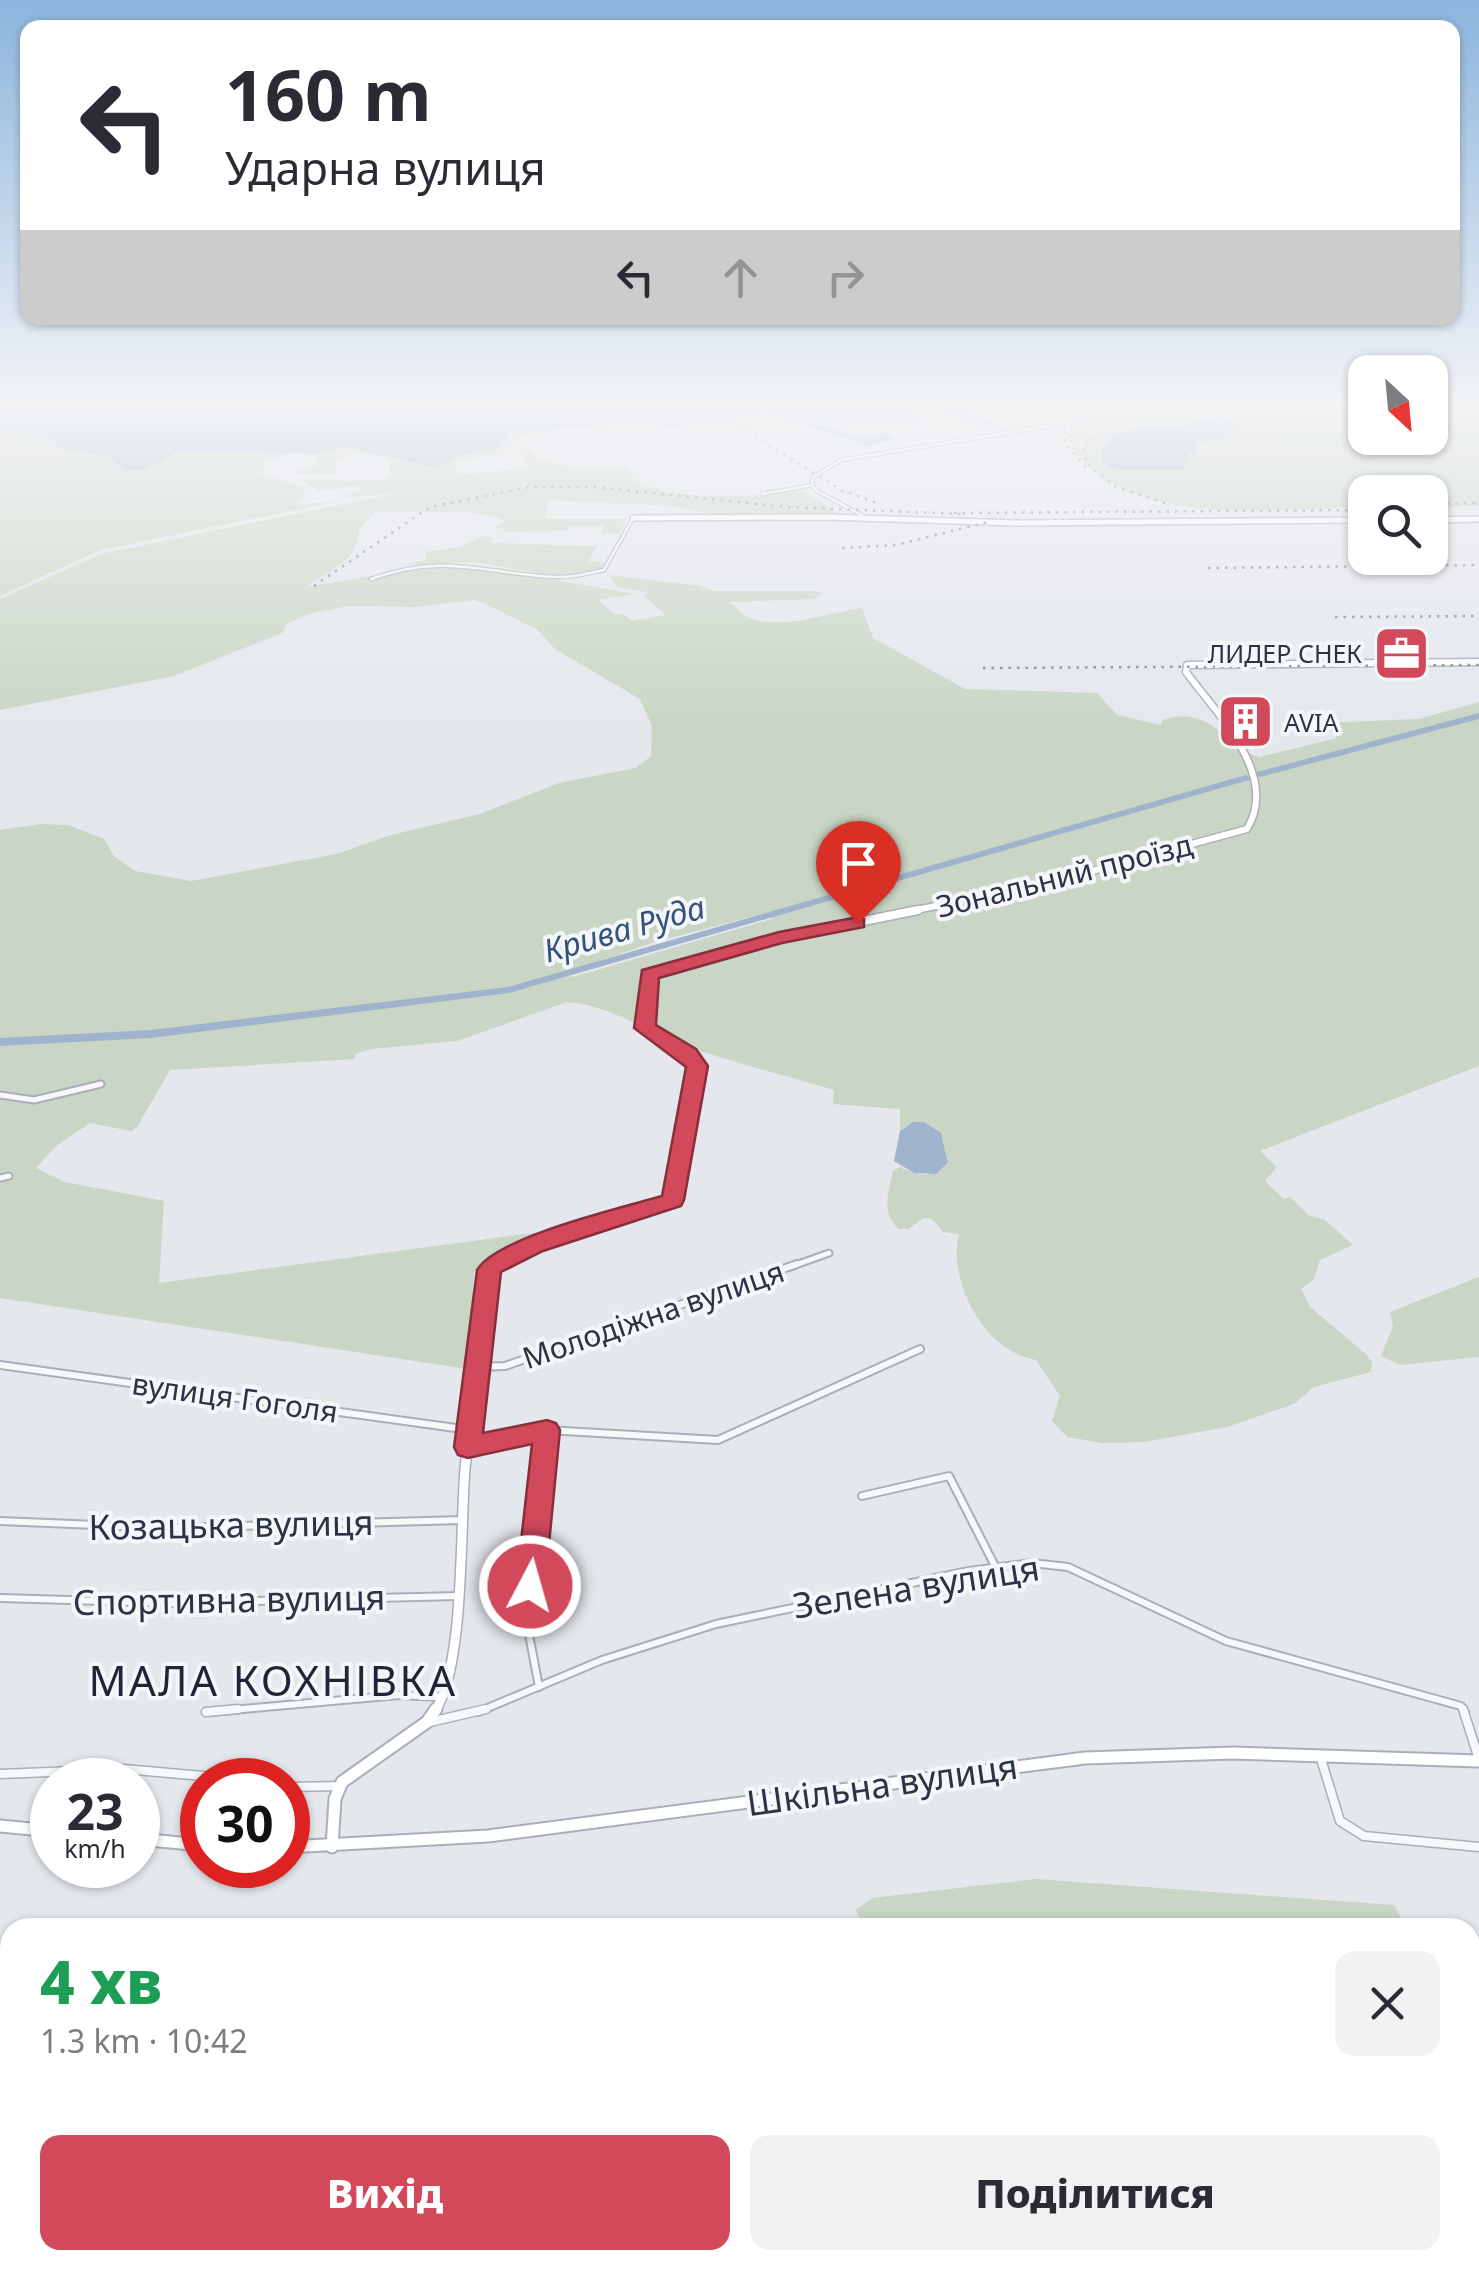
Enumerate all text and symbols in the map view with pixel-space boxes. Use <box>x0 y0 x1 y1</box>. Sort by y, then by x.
text: 160 m <box>225 46 432 142</box>
icon: left <box>60 60 190 190</box>
text: Ударна вулиця <box>225 137 546 198</box>
icon: left <box>608 250 663 305</box>
icon: ahead <box>713 250 768 305</box>
icon: right <box>818 250 873 305</box>
north arrow <box>1348 355 1448 455</box>
map controls <box>1348 355 1448 575</box>
button: search <box>1348 475 1448 575</box>
office icon: ЛИДЕР СНЕК <box>1371 623 1431 683</box>
place label: ЛИДЕР СНЕК <box>1208 636 1362 670</box>
building icon: AVIA <box>1215 692 1275 752</box>
place label: AVIA <box>1284 705 1338 739</box>
pin <box>816 821 901 924</box>
street label: Зональний проїзд <box>932 823 1196 927</box>
icon: arrive <box>831 836 886 891</box>
water label: Крива Руда <box>538 885 710 971</box>
street label: Молодіжна вулиця <box>517 1250 789 1378</box>
street label: вулиця Гоголя <box>129 1362 341 1432</box>
street label: Козацька вулиця <box>88 1498 374 1550</box>
position arrow <box>478 1534 582 1638</box>
street label: Зелена вулиця <box>789 1543 1043 1629</box>
street label: Спортивна вулиця <box>72 1573 386 1625</box>
district label: МАЛА КОХНІВКА <box>88 1651 458 1708</box>
street label: Шкільна вулиця <box>744 1742 1020 1826</box>
speed limit sign: 30 <box>180 1758 310 1888</box>
text: 23 <box>66 1777 124 1845</box>
text: km/h <box>64 1831 126 1865</box>
text: 4 хв <box>40 1940 162 2022</box>
button: close <box>1335 1951 1440 2056</box>
text: 1.3 km · 10:42 <box>40 2019 248 2062</box>
button: Вихід <box>40 2135 730 2250</box>
button: Поділитися <box>750 2135 1440 2250</box>

